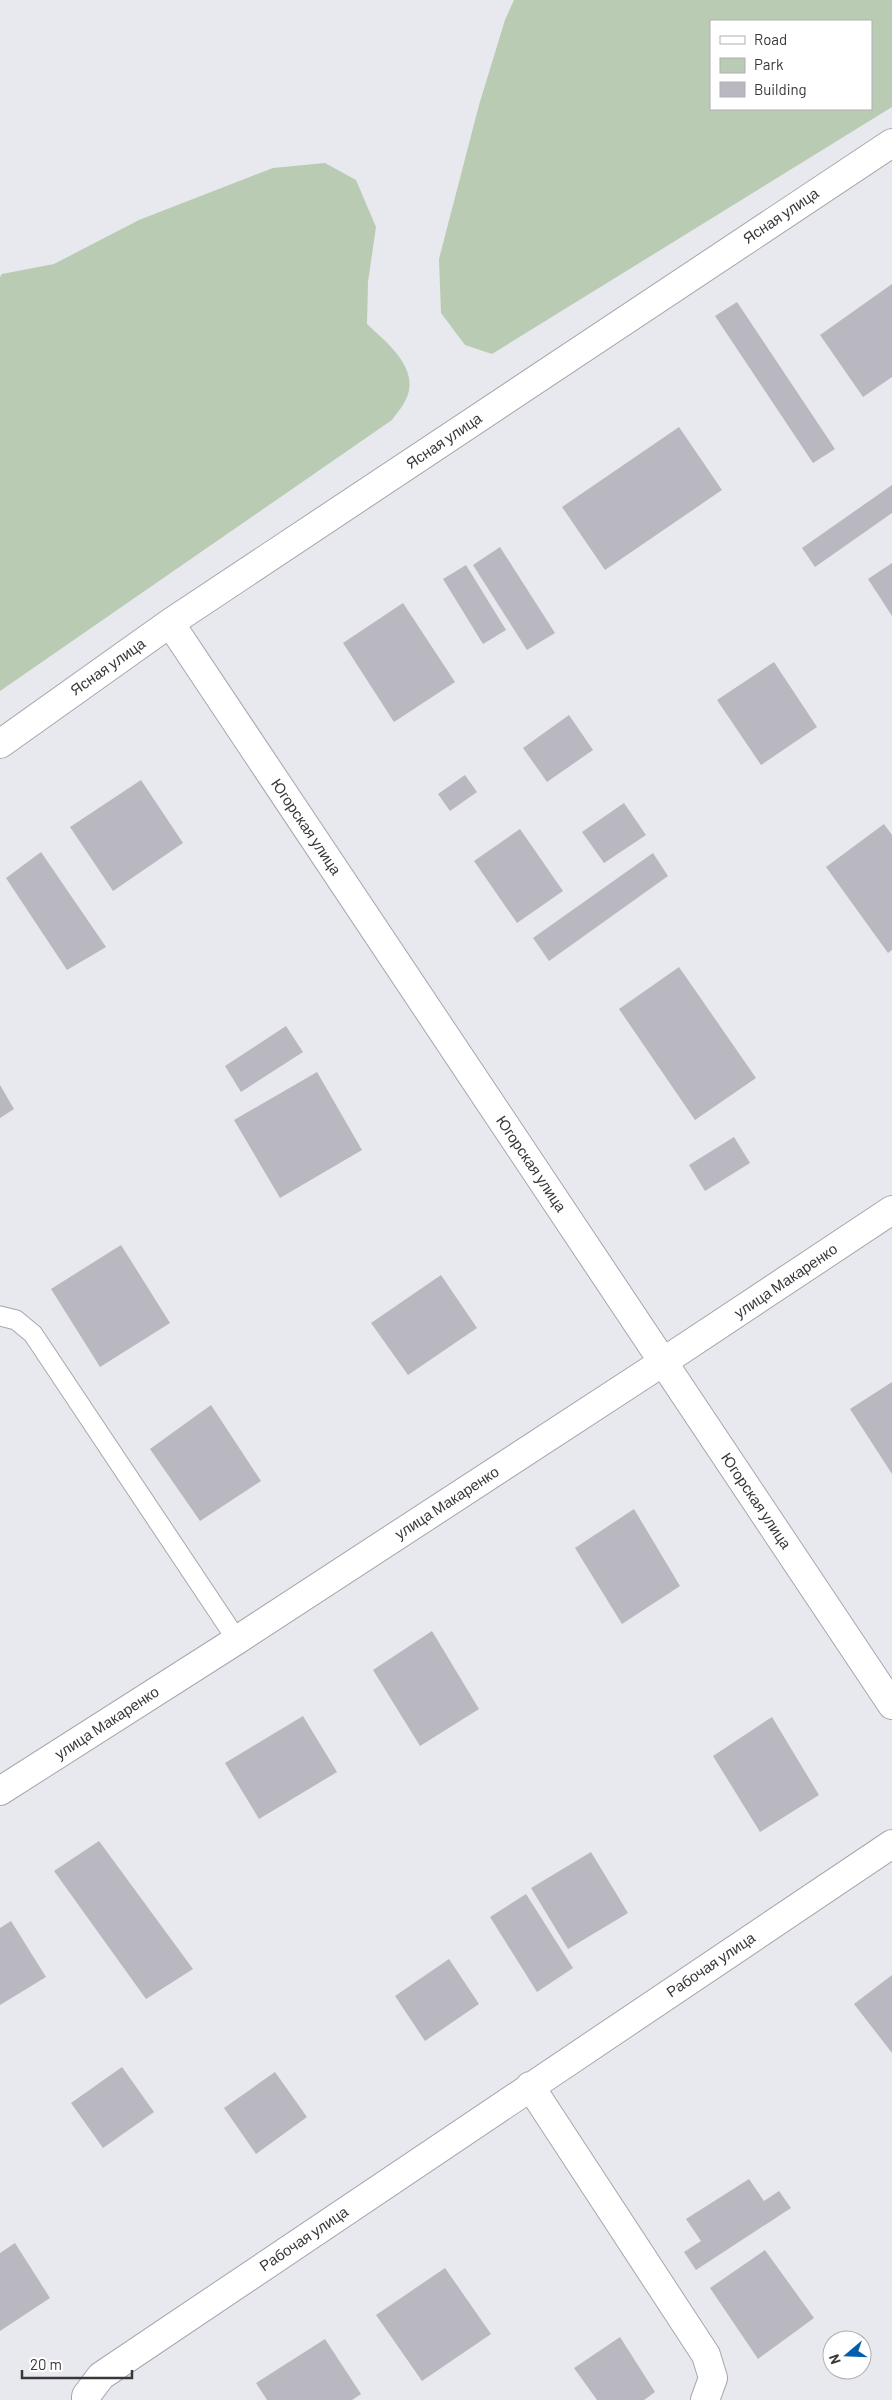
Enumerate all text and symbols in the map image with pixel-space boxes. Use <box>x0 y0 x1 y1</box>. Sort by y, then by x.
legend <box>710 20 872 110</box>
text: Road <box>754 30 787 48</box>
text: Park <box>754 55 784 73</box>
text: Building <box>754 80 807 98</box>
street label: Ясная улица <box>739 183 822 247</box>
street label: Ясная улица <box>402 408 485 472</box>
street label: Ясная улица <box>66 633 149 699</box>
street label: Югорская улица <box>268 775 346 878</box>
street label: Югорская улица <box>493 1112 571 1215</box>
street label: улица Макаренко <box>730 1239 840 1321</box>
street label: Югорская улица <box>718 1449 796 1552</box>
street label: улица Макаренко <box>391 1462 502 1543</box>
street label: улица Макаренко <box>51 1682 162 1763</box>
street label: Рабочая улица <box>663 1928 759 2000</box>
street label: Рабочая улица <box>256 2202 352 2274</box>
north arrow <box>822 2330 872 2380</box>
scale bar <box>22 2348 132 2380</box>
text: N <box>825 2352 844 2367</box>
text: 20 m <box>30 2355 62 2373</box>

